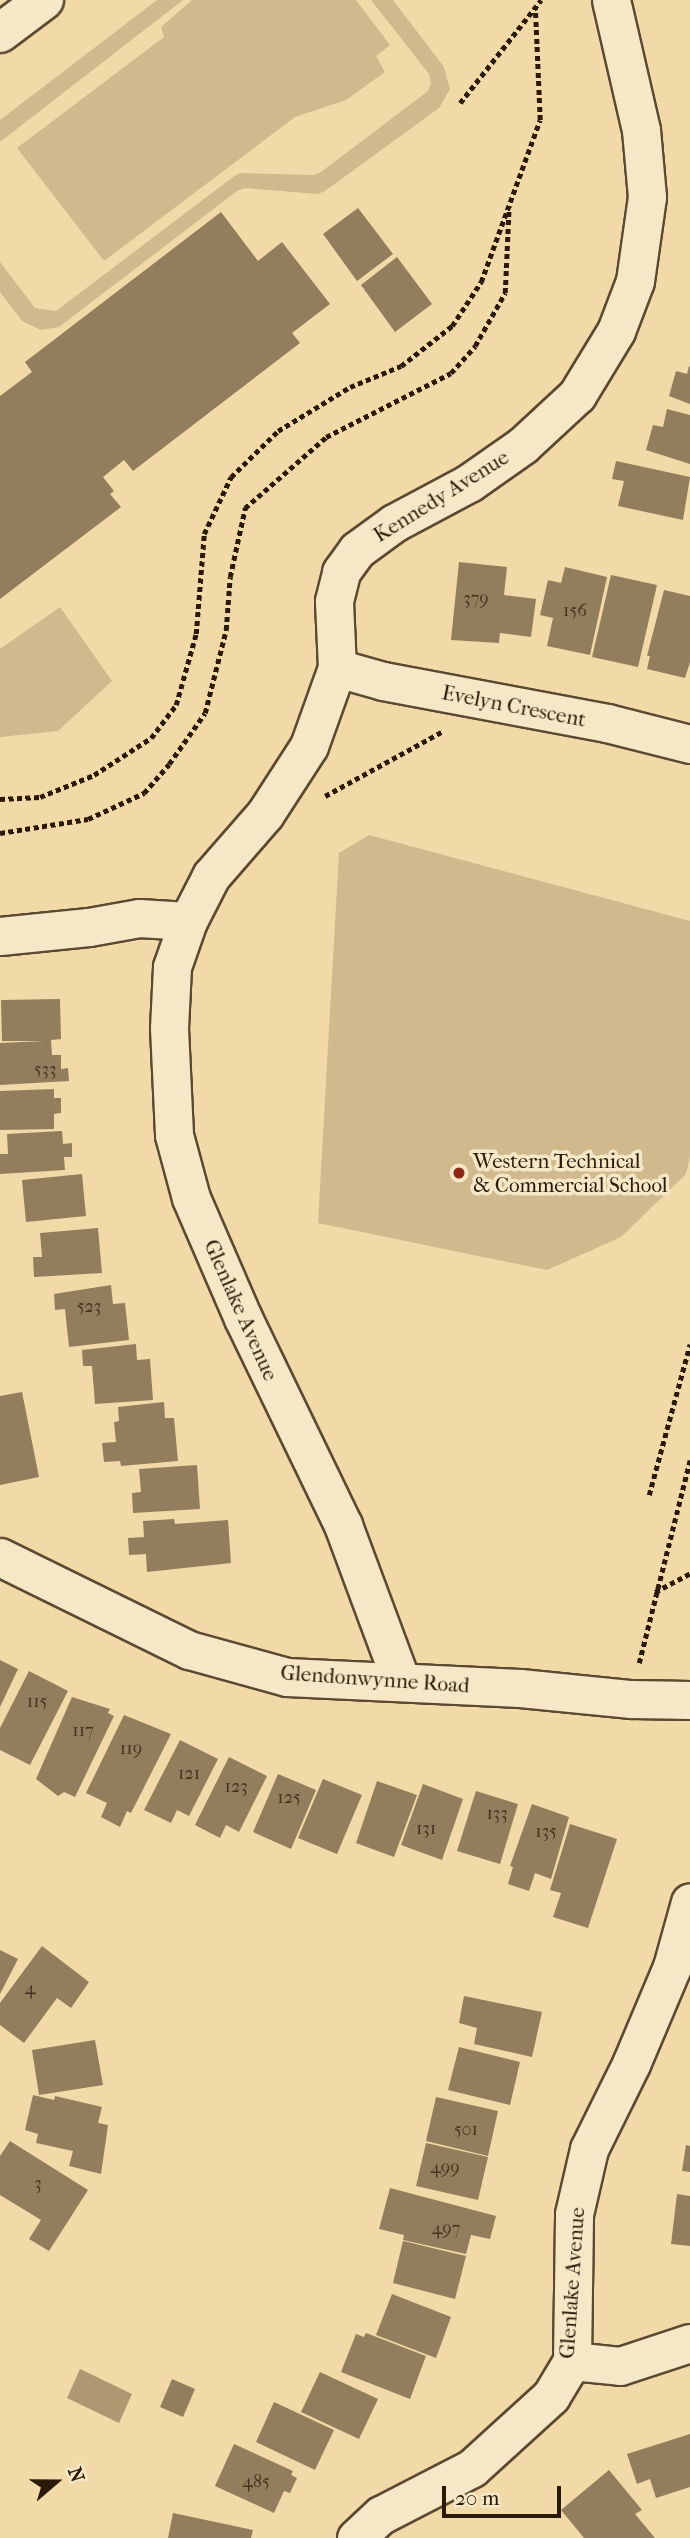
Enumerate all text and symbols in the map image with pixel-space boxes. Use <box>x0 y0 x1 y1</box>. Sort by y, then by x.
street label: Kennedy Avenue <box>369 444 513 548</box>
house number: 379 <box>463 588 489 610</box>
house number: 156 <box>563 600 587 622</box>
street label: Evelyn Crescent <box>440 680 588 732</box>
house number: 533 <box>34 1059 56 1081</box>
place label: Western Technical & Commercial School <box>473 1148 668 1198</box>
marker: Western Technical & Commercial School <box>451 1165 467 1181</box>
street label: Glenlake Avenue <box>199 1236 283 1384</box>
house number: 523 <box>77 1296 101 1318</box>
street label: Glendonwynne Road <box>280 1660 470 1698</box>
house number: 115 <box>27 1691 47 1713</box>
house number: 117 <box>72 1720 94 1742</box>
house number: 119 <box>120 1738 142 1760</box>
house number: 121 <box>178 1763 200 1785</box>
house number: 123 <box>224 1776 248 1798</box>
house number: 125 <box>277 1787 301 1809</box>
house number: 133 <box>486 1803 508 1825</box>
house number: 131 <box>416 1818 436 1840</box>
house number: 135 <box>535 1821 557 1843</box>
house number: 4 <box>25 1978 35 2000</box>
house number: 501 <box>454 2119 478 2141</box>
house number: 499 <box>430 2157 460 2179</box>
house number: 3 <box>34 2173 42 2195</box>
street label: Glenlake Avenue <box>554 2206 590 2360</box>
house number: 497 <box>432 2218 460 2240</box>
north arrow <box>21 2447 91 2517</box>
text: N <box>63 2464 89 2485</box>
house number: 485 <box>242 2471 270 2493</box>
scale bar <box>445 2472 564 2516</box>
text: 20 m <box>455 2486 499 2510</box>

